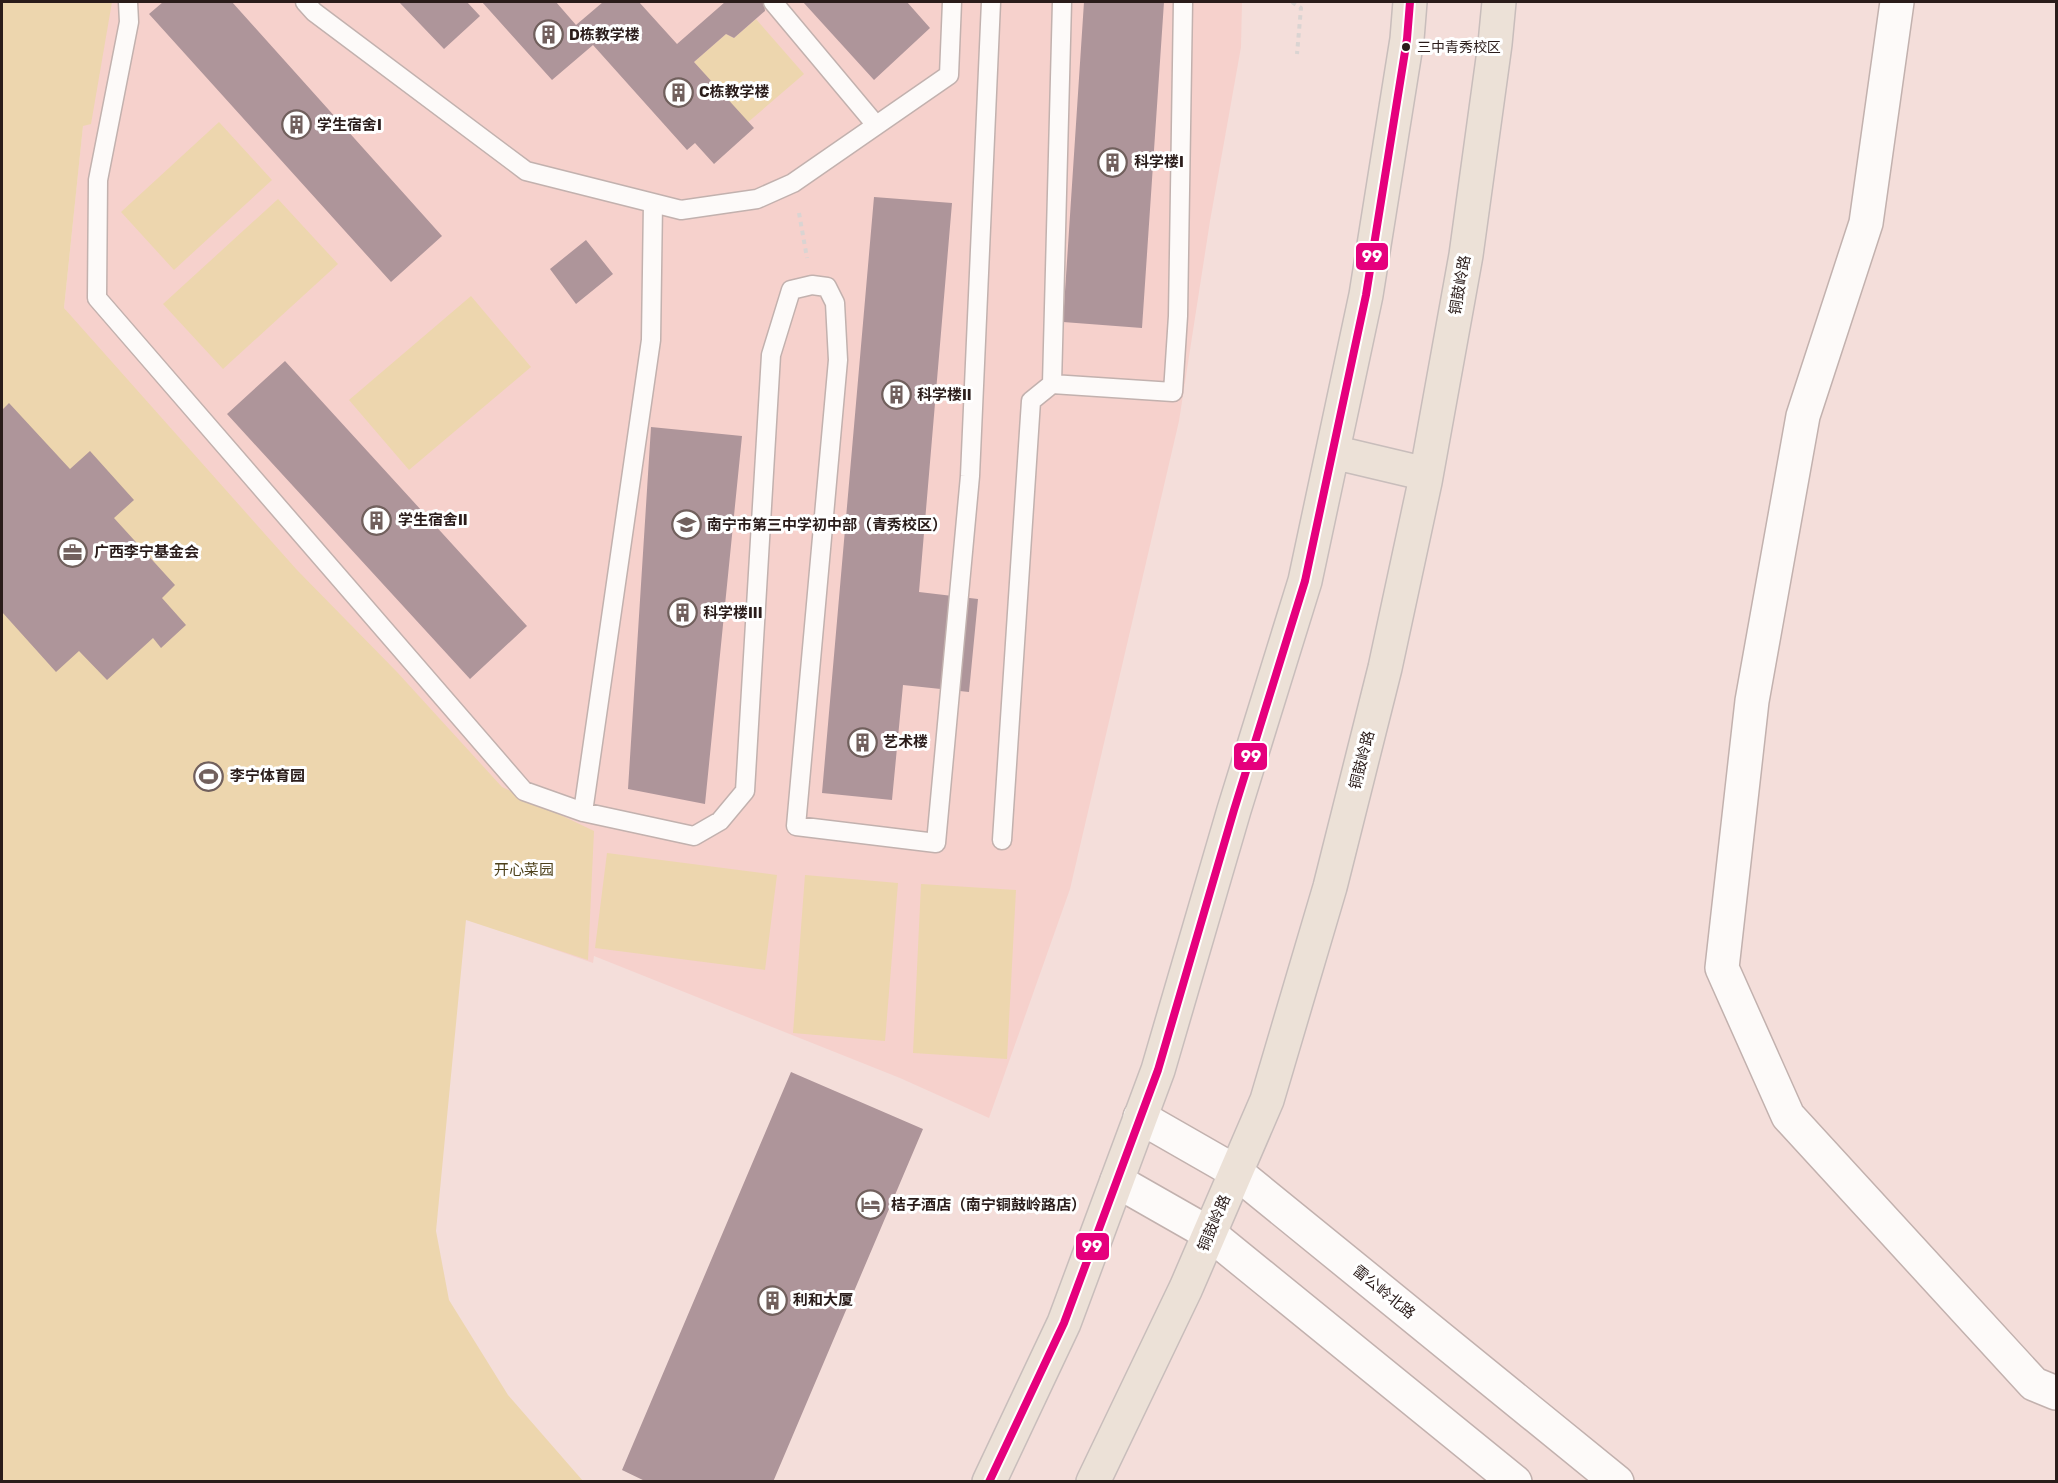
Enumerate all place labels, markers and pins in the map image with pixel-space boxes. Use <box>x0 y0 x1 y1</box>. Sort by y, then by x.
building icon: D栋教学楼 <box>532 19 564 51</box>
place label: D栋教学楼 <box>569 26 640 44</box>
place label: 三中青秀校区 <box>1417 39 1501 56</box>
marker: 三中青秀校区 <box>1400 41 1412 53</box>
building icon: C栋教学楼 <box>662 76 694 108</box>
place label: C栋教学楼 <box>699 83 770 101</box>
building icon: 学生宿舍I <box>280 109 312 141</box>
place label: 学生宿舍I <box>317 116 382 134</box>
building icon: 科学楼I <box>1097 146 1129 178</box>
place label: 科学楼I <box>1134 153 1184 171</box>
building icon: 科学楼II <box>880 379 912 411</box>
place label: 科学楼II <box>917 386 972 404</box>
building icon: 学生宿舍II <box>361 504 393 536</box>
school or university icon: 南宁市第三中学初中部（青秀校区） <box>670 509 702 541</box>
place label: 学生宿舍II <box>398 511 468 529</box>
place label: 南宁市第三中学初中部（青秀校区） <box>707 516 947 534</box>
office icon: 广西李宁基金会 <box>57 536 89 568</box>
place label: 广西李宁基金会 <box>94 543 199 561</box>
building icon: 科学楼III <box>666 597 698 629</box>
place label: 科学楼III <box>703 604 763 622</box>
building icon: 艺术楼 <box>846 726 878 758</box>
place label: 艺术楼 <box>883 733 928 751</box>
sports icon: 李宁体育园 <box>193 760 225 792</box>
place label: 李宁体育园 <box>230 767 305 785</box>
hotel icon: 桔子酒店（南宁铜鼓岭路店） <box>854 1189 886 1221</box>
place label: 桔子酒店（南宁铜鼓岭路店） <box>891 1196 1086 1214</box>
building icon: 利和大厦 <box>756 1284 788 1316</box>
place label: 利和大厦 <box>793 1291 853 1309</box>

